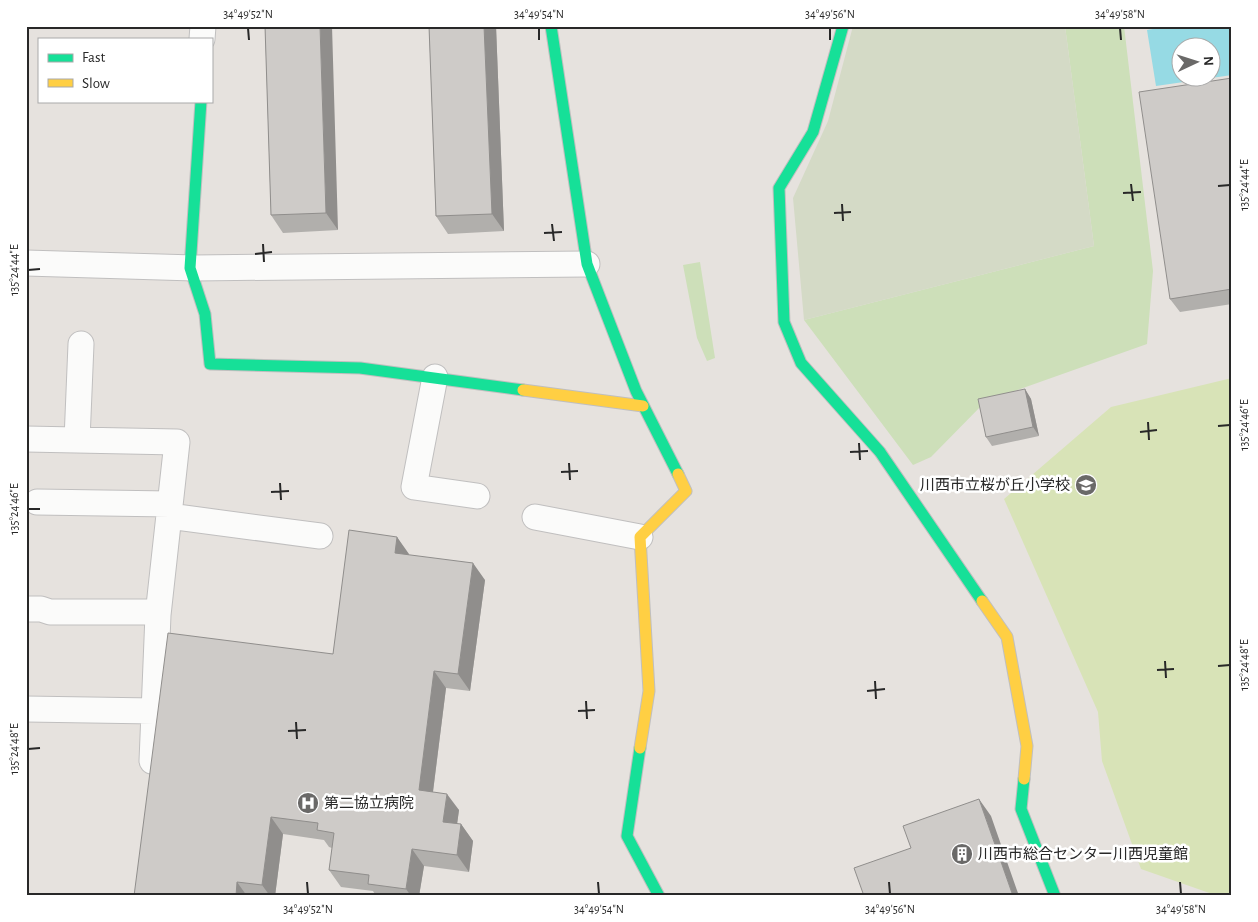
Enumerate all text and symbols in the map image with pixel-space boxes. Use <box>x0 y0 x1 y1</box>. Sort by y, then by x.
text: 34°49'52"N <box>223 8 273 20</box>
text: 34°49'54"N <box>514 8 564 20</box>
text: 34°49'56"N <box>805 8 855 20</box>
text: 34°49'58"N <box>1095 8 1145 20</box>
legend <box>38 38 212 102</box>
north arrow <box>1170 38 1220 88</box>
text: Fast <box>82 50 106 65</box>
text: N <box>1201 56 1215 67</box>
text: Slow <box>82 76 110 91</box>
text: 135°24'44"E <box>1238 159 1250 211</box>
text: 135°24'44"E <box>8 244 20 296</box>
text: 135°24'46"E <box>1238 399 1250 451</box>
school or university icon: 川西市立桜が丘小学校 <box>1074 473 1098 497</box>
place label: 川西市立桜が丘小学校 <box>920 477 1070 493</box>
text: 135°24'46"E <box>8 483 20 535</box>
text: 135°24'48"E <box>1238 639 1250 691</box>
text: 135°24'48"E <box>8 723 20 775</box>
hospital icon: 第二協立病院 <box>296 791 320 815</box>
place label: 第二協立病院 <box>324 794 414 811</box>
building icon: 川西市総合センター川西児童館 <box>950 842 974 866</box>
place label: 川西市総合センター川西児童館 <box>978 846 1188 862</box>
text: 34°49'52"N <box>283 903 333 915</box>
text: 34°49'54"N <box>574 903 624 915</box>
text: 34°49'56"N <box>865 903 915 915</box>
text: 34°49'58"N <box>1156 903 1206 915</box>

